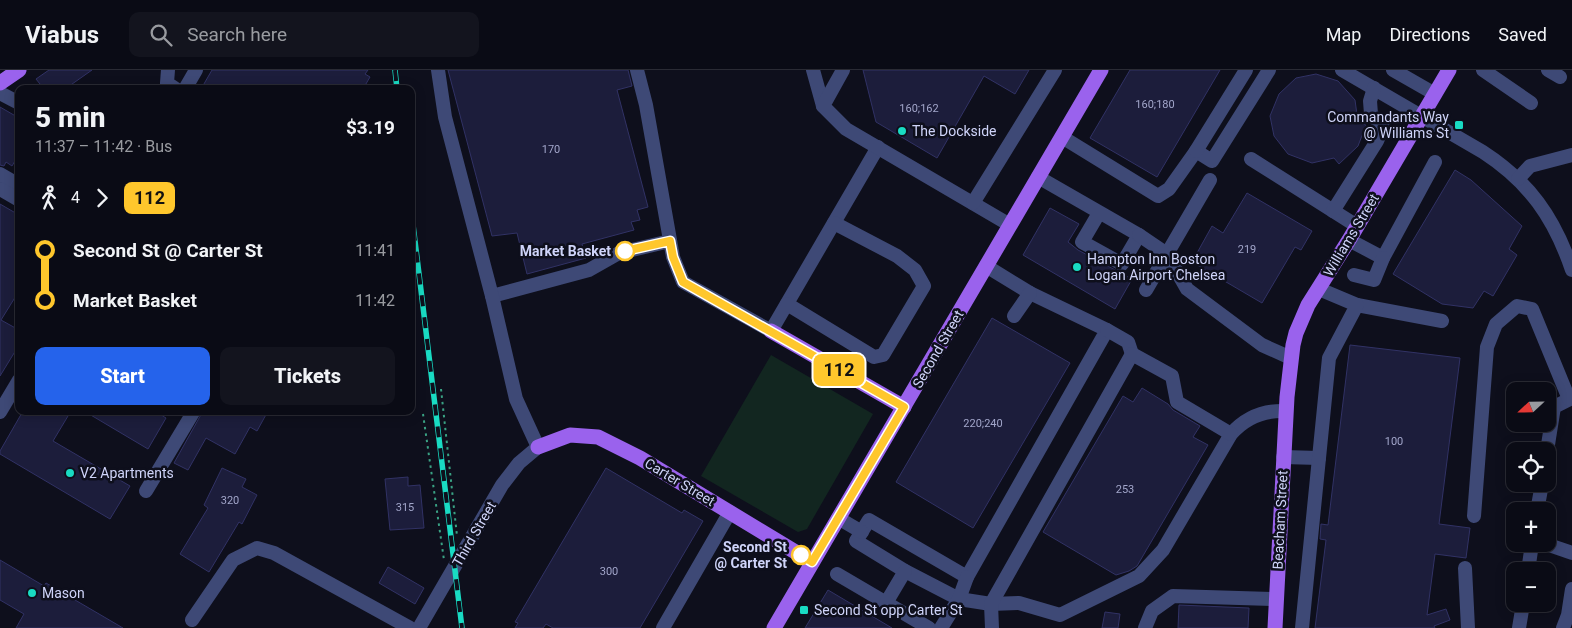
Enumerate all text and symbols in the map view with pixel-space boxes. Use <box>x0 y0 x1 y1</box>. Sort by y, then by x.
search box <box>129 12 479 57</box>
text: Viabus <box>25 21 99 49</box>
icon: search <box>147 21 175 49</box>
text: Search here <box>187 23 287 46</box>
text: Map <box>1326 24 1361 45</box>
text: Directions <box>1389 24 1470 45</box>
text: Saved <box>1498 24 1547 45</box>
house number: 160;180 <box>1135 98 1175 111</box>
text: 5 min <box>35 101 106 134</box>
house number: 160;162 <box>899 102 939 115</box>
place label: Commandants Way @ Williams St <box>1327 109 1449 141</box>
text: $3.19 <box>346 116 395 139</box>
marker: Commandants Way @ Williams St <box>1453 119 1465 131</box>
place label: The Dockside <box>912 123 997 139</box>
marker: The Dockside <box>896 125 908 137</box>
text: 11:37 – 11:42 · Bus <box>35 137 172 156</box>
house number: 170 <box>542 143 560 156</box>
icon: walk <box>35 184 63 212</box>
icon: forward <box>88 184 116 212</box>
text: 112 <box>134 187 165 208</box>
text: 4 <box>71 188 80 207</box>
street label: Williams Street <box>1320 190 1382 279</box>
text: Second St @ Carter St <box>73 239 263 262</box>
text: 11:41 <box>355 241 395 260</box>
marker: Market Basket <box>615 241 635 261</box>
place label: Market Basket <box>520 243 611 259</box>
house number: 219 <box>1238 243 1256 256</box>
place label: Hampton Inn Boston Logan Airport Chelsea <box>1087 251 1225 283</box>
marker: Hampton Inn Boston Logan Airport Chelsea <box>1071 261 1083 273</box>
text: Market Basket <box>73 289 197 312</box>
text: 11:42 <box>355 291 395 310</box>
street label: Second Street <box>909 307 967 391</box>
button: Start <box>35 347 210 405</box>
button: Tickets <box>220 347 395 405</box>
line badge: 112 <box>810 354 868 386</box>
text: 112 <box>824 359 854 380</box>
north arrow <box>1506 382 1556 432</box>
map controls <box>1506 382 1556 612</box>
house number: 220;240 <box>963 417 1003 430</box>
house number: 100 <box>1385 435 1403 448</box>
button: locate <box>1506 442 1556 492</box>
street label: Carter Street <box>642 455 718 509</box>
place label: V2 Apartments <box>80 465 174 481</box>
marker: V2 Apartments <box>64 467 76 479</box>
street label: Beacham Street <box>1269 470 1291 570</box>
house number: 253 <box>1116 483 1134 496</box>
house number: 320 <box>221 494 239 507</box>
street label: Third Street <box>449 498 499 569</box>
house number: 315 <box>396 501 414 514</box>
button: + <box>1506 502 1556 552</box>
place label: Second St @ Carter St <box>715 539 787 571</box>
marker: Second St @ Carter St <box>791 545 811 565</box>
button: − <box>1506 562 1556 612</box>
house number: 300 <box>600 565 618 578</box>
place label: Mason <box>42 585 85 601</box>
marker: Mason <box>26 587 38 599</box>
place label: Second St opp Carter St <box>814 602 963 618</box>
marker: Second St opp Carter St <box>798 604 810 616</box>

